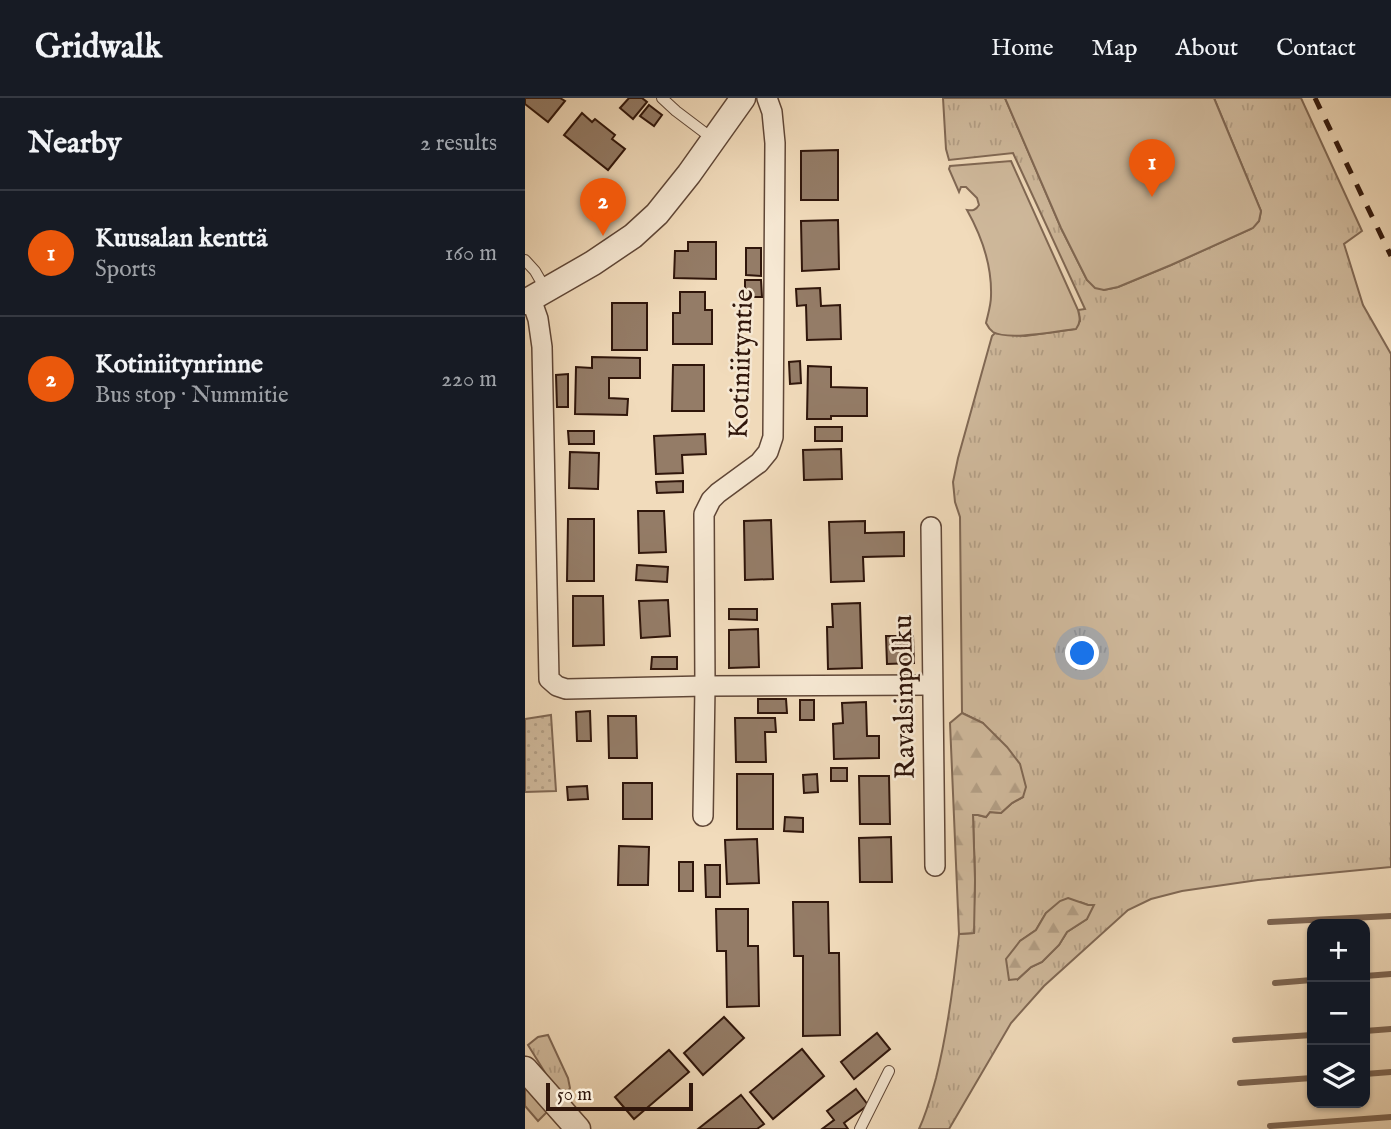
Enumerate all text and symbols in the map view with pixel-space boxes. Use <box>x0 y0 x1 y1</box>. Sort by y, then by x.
text: Gridwalk <box>35 27 162 69</box>
text: Home <box>991 33 1054 64</box>
text: Map <box>1092 33 1138 64</box>
text: About <box>1176 33 1238 64</box>
text: Contact <box>1276 33 1356 64</box>
text: Nearby <box>28 125 121 163</box>
text: 2 results <box>420 129 497 158</box>
pin: 1 <box>1129 139 1175 197</box>
pin: 2 <box>580 178 626 236</box>
text: Kuusalan kenttä <box>95 222 267 255</box>
text: 1 <box>47 239 55 268</box>
text: 160 m <box>445 239 497 268</box>
text: Sports <box>95 255 156 284</box>
street label: Kotiniityntie <box>722 288 762 440</box>
text: Kotiniitynrinne <box>95 348 263 381</box>
text: 2 <box>46 365 56 394</box>
text: 220 m <box>441 365 497 394</box>
text: Bus stop · Nummitie <box>95 381 288 410</box>
street label: Ravalsinpolku <box>886 614 924 780</box>
your location <box>1065 636 1099 670</box>
map controls <box>1307 919 1370 1108</box>
button: + <box>1307 919 1370 982</box>
button: − <box>1307 982 1370 1045</box>
button: layers <box>1307 1045 1370 1108</box>
scale bar <box>546 1080 693 1112</box>
text: 50 m <box>557 1083 592 1107</box>

